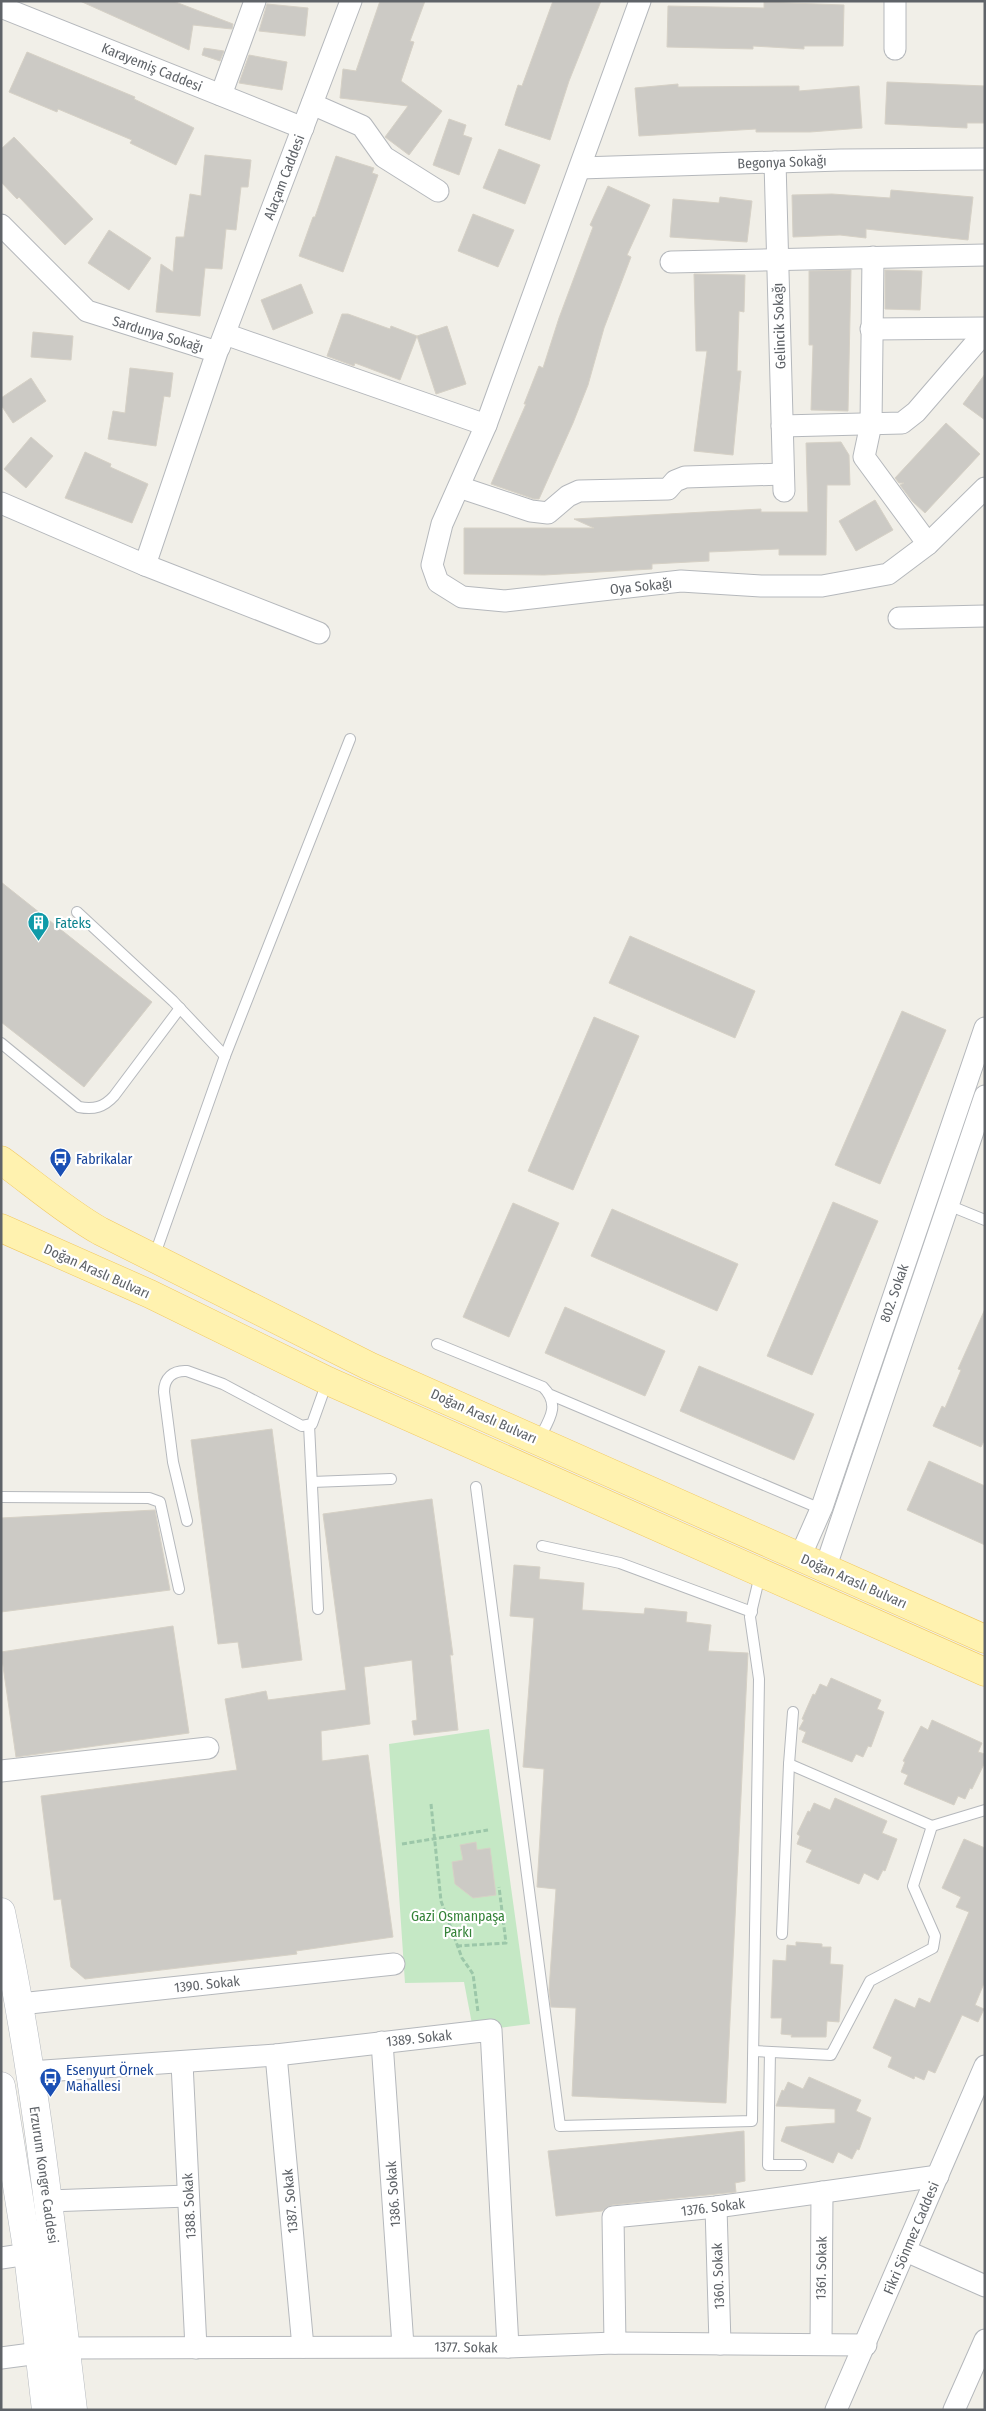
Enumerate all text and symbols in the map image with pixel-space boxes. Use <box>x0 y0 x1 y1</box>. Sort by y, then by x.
street label: Karayemiş Caddesi <box>99 40 205 95</box>
street label: Alaçam Caddesi <box>260 132 309 222</box>
street label: Begonya Sokağı <box>737 152 827 173</box>
street label: Gelincik Sokağı <box>769 283 790 369</box>
street label: Sardunya Sokağı <box>110 313 205 356</box>
street label: Oya Sokağı <box>609 575 673 598</box>
building icon: Fateks <box>27 911 51 942</box>
place label: Fateks <box>55 915 91 932</box>
bus stop icon: Fabrikalar <box>48 1147 72 1178</box>
place label: Fabrikalar <box>76 1151 133 1168</box>
street label: Doğan Araslı Bulvarı <box>41 1240 152 1302</box>
street label: 802. Sokak <box>877 1261 913 1325</box>
street label: Doğan Araslı Bulvarı <box>428 1385 539 1447</box>
street label: Doğan Araslı Bulvarı <box>798 1550 909 1612</box>
park label: Gazi Osmanpaşa Parkı <box>411 1908 505 1941</box>
street label: 1390. Sokak <box>173 1973 241 1996</box>
street label: 1389. Sokak <box>386 2027 453 2050</box>
place label: Esenyurt Örnek Mahallesi <box>66 2061 154 2095</box>
bus stop icon: Esenyurt Örnek Mahallesi <box>38 2066 62 2097</box>
street label: Erzurum Kongre Caddesi <box>25 2105 62 2245</box>
street label: 1386. Sokak <box>383 2160 404 2227</box>
street label: 1387. Sokak <box>279 2168 302 2234</box>
street label: 1388. Sokak <box>179 2172 200 2239</box>
street label: Fikri Sönmez Caddesi <box>880 2179 943 2297</box>
street label: 1376. Sokak <box>680 2195 746 2220</box>
street label: 1361. Sokak <box>812 2235 831 2300</box>
street label: 1360. Sokak <box>709 2242 728 2309</box>
street label: 1377. Sokak <box>434 2338 498 2357</box>

